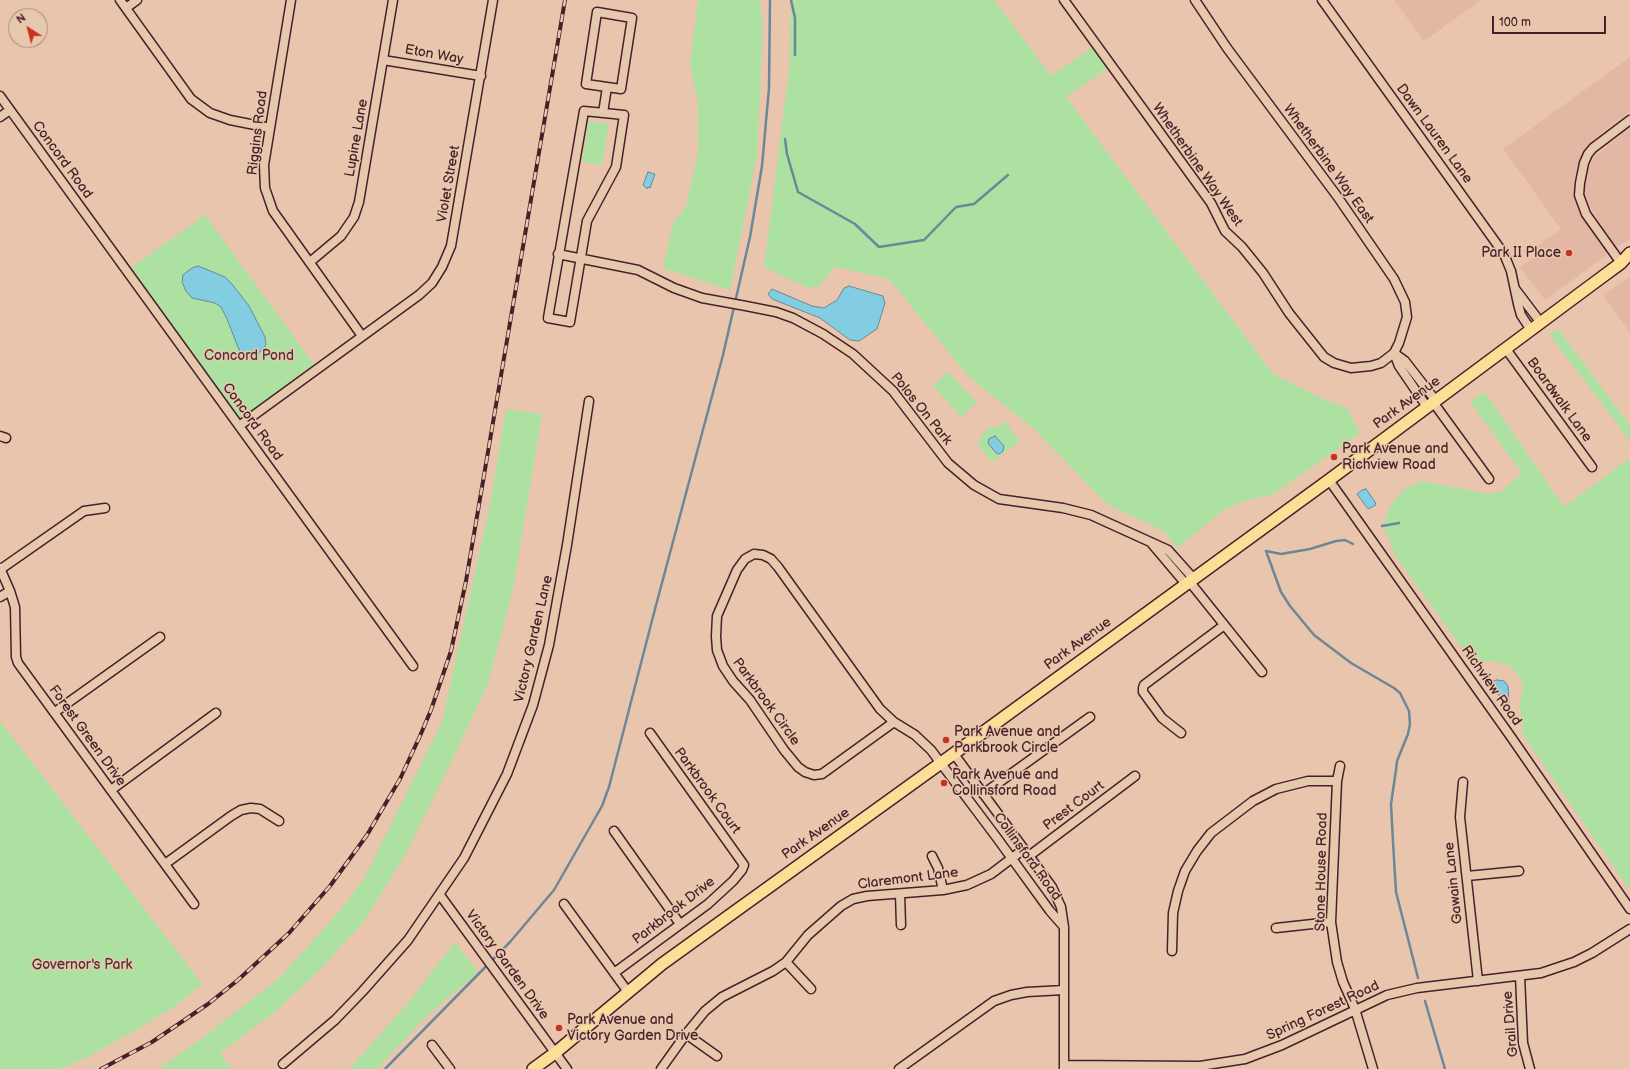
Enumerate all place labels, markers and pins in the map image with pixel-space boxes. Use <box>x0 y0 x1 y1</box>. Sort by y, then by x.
place label: Park II Place <box>1481 245 1561 261</box>
marker: Park II Place <box>1564 248 1574 258</box>
place label: Park Avenue and Richview Road <box>1342 441 1448 474</box>
marker: Park Avenue and Richview Road <box>1329 452 1339 462</box>
place label: Park Avenue and Parkbrook Circle <box>954 724 1060 756</box>
marker: Park Avenue and Parkbrook Circle <box>941 735 951 745</box>
place label: Park Avenue and Collinsford Road <box>952 767 1058 800</box>
marker: Park Avenue and Collinsford Road <box>939 778 949 788</box>
place label: Park Avenue and Victory Garden Drive <box>567 1012 698 1044</box>
marker: Park Avenue and Victory Garden Drive <box>554 1023 564 1033</box>

